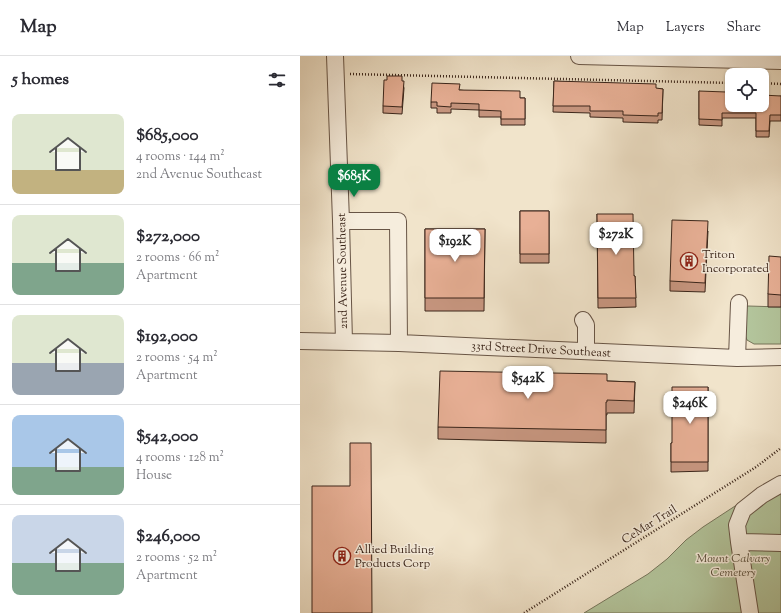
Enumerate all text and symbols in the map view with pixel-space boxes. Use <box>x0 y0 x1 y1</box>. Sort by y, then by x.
text: Map <box>20 14 57 41</box>
text: Map <box>617 18 644 38</box>
text: Layers <box>666 18 704 38</box>
text: Share <box>726 18 761 38</box>
text: 5 homes <box>12 68 69 92</box>
map controls <box>725 68 769 112</box>
button: locate <box>725 68 769 112</box>
icon: filters <box>266 69 288 91</box>
text: $685,000 <box>136 124 199 148</box>
icon: home <box>44 130 92 178</box>
text: 4 rooms · 144 m² <box>136 148 225 166</box>
pin: $685K <box>326 164 382 198</box>
text: 2nd Avenue Southeast <box>136 166 262 184</box>
text: $685K <box>337 168 371 186</box>
street label: 2nd Avenue Southeast <box>333 213 353 329</box>
pin: $272K <box>588 222 644 256</box>
text: $272,000 <box>136 225 200 249</box>
text: $272K <box>599 226 633 244</box>
pin: $192K <box>427 229 483 263</box>
icon: home <box>44 231 92 279</box>
text: $192K <box>438 233 472 251</box>
place label: Triton Incorporated <box>702 246 769 278</box>
text: 2 rooms · 66 m² <box>136 249 219 267</box>
building icon: Triton Incorporated <box>679 251 699 271</box>
text: Apartment <box>136 267 197 285</box>
text: $192,000 <box>136 325 198 349</box>
icon: home <box>44 331 92 379</box>
street label: 33rd Street Drive Southeast <box>471 337 611 363</box>
text: 2 rooms · 54 m² <box>136 349 218 367</box>
pin: $542K <box>500 366 556 400</box>
text: Apartment <box>136 367 197 385</box>
text: $542K <box>511 370 545 388</box>
pin: $246K <box>662 391 718 425</box>
text: $246K <box>672 395 708 413</box>
text: $542,000 <box>136 425 198 449</box>
icon: home <box>44 431 92 479</box>
text: 4 rooms · 128 m² <box>136 449 224 467</box>
text: House <box>136 467 172 485</box>
street label: CeMar Trail <box>618 500 681 549</box>
text: $246,000 <box>136 525 200 549</box>
icon: home <box>44 531 92 579</box>
place label: Allied Building Products Corp <box>355 541 434 573</box>
building icon: Allied Building Products Corp <box>332 546 352 566</box>
text: 2 rooms · 52 m² <box>136 549 217 567</box>
park label: Mount Calvary Cemetery <box>696 550 770 582</box>
text: Apartment <box>136 567 197 585</box>

